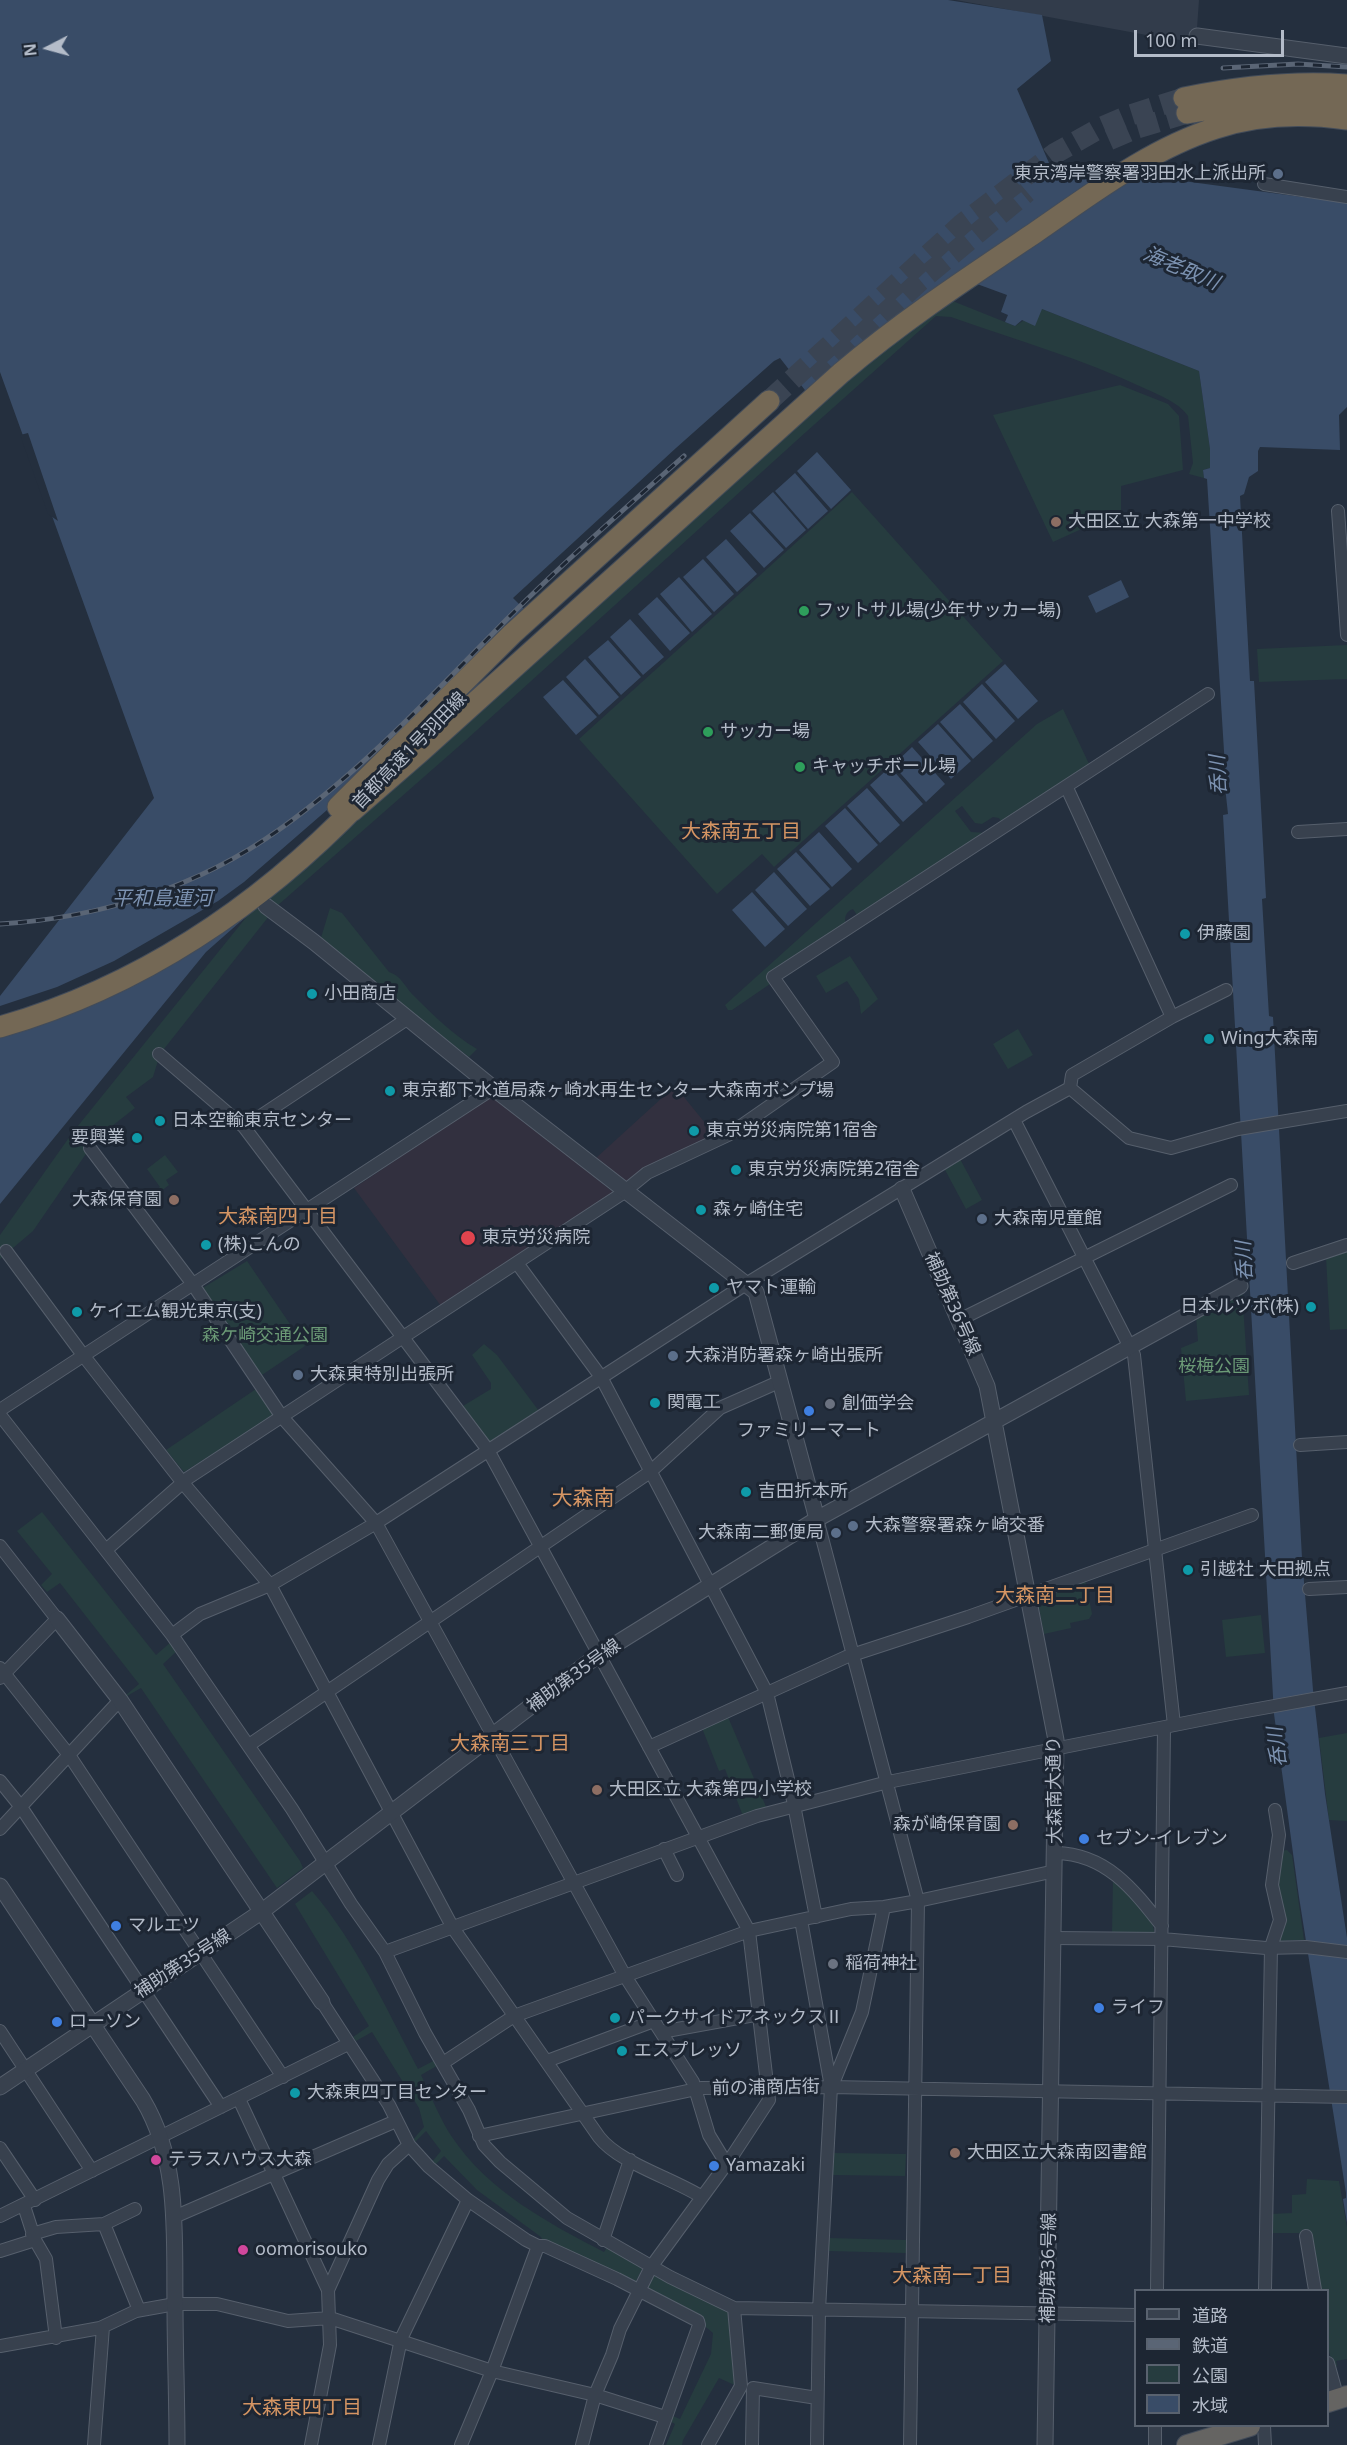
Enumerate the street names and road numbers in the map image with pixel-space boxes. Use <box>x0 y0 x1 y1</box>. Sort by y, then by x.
street label: 首都高速1号羽田線 <box>349 688 471 814</box>
street label: 補助第36号線 <box>920 1249 984 1359</box>
street label: 補助第35号線 <box>523 1635 625 1717</box>
street label: 大森南大通り <box>1043 1736 1067 1844</box>
street label: 補助第35号線 <box>131 1925 235 2003</box>
street label: 前の浦商店街 <box>712 2076 820 2100</box>
street label: 補助第36号線 <box>1037 2213 1061 2323</box>

